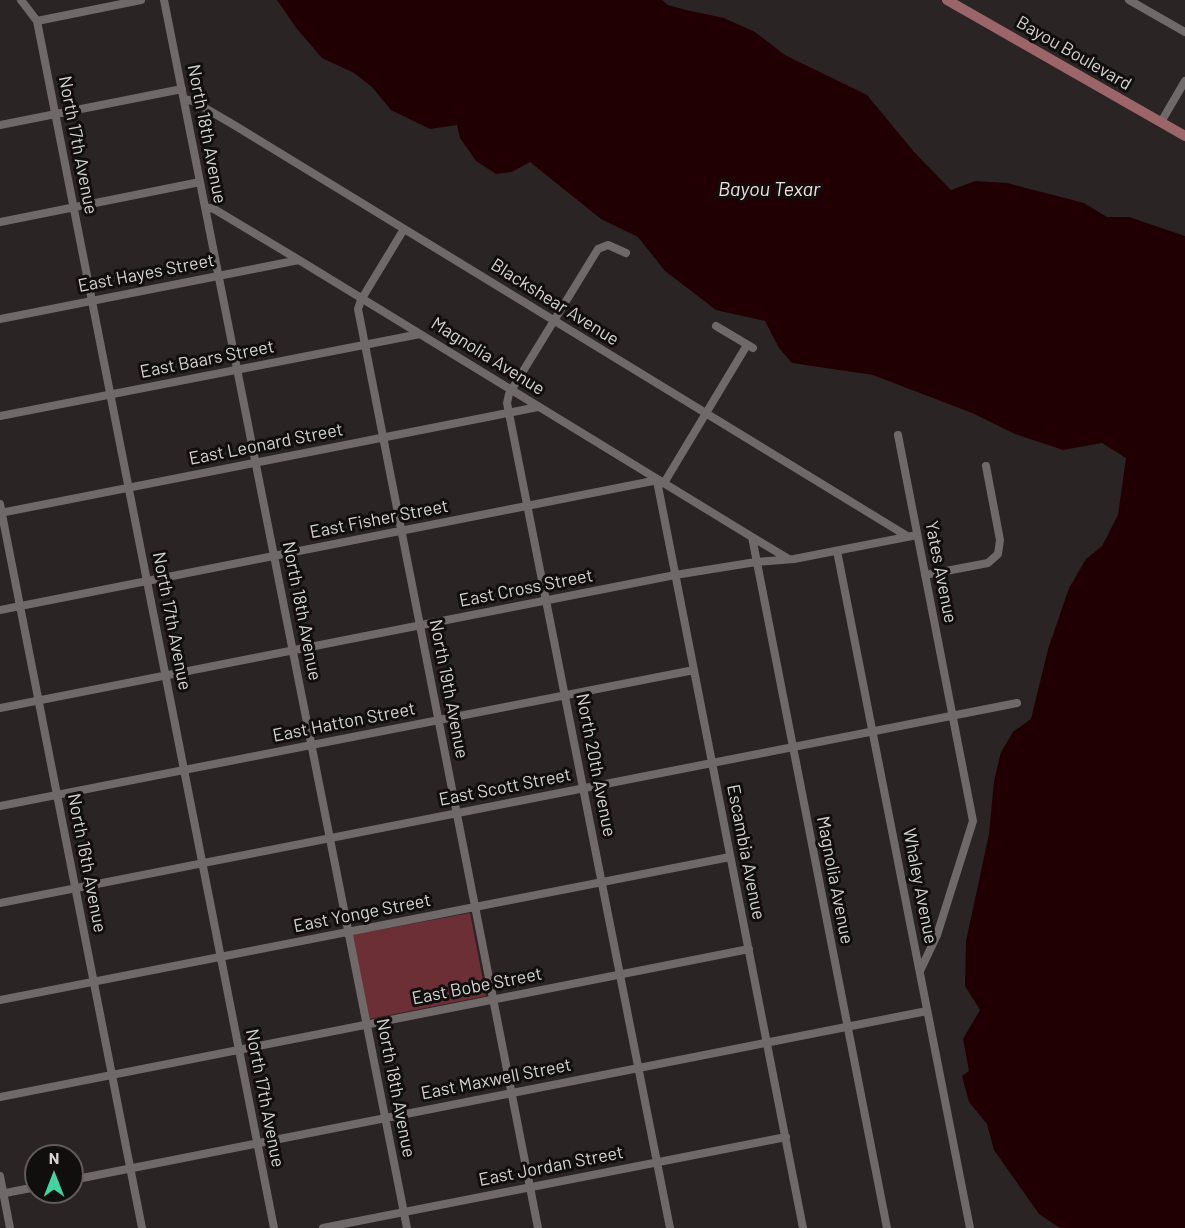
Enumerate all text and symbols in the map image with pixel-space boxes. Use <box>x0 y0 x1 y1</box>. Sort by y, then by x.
street label: Bayou Boulevard <box>1013 11 1135 95</box>
street label: North 18th Avenue <box>183 63 231 205</box>
street label: North 17th Avenue <box>54 74 102 216</box>
water label: Bayou Texar <box>718 177 820 201</box>
street label: East Hayes Street <box>76 249 216 297</box>
street label: Blackshear Avenue <box>487 254 623 350</box>
street label: Magnolia Avenue <box>427 312 549 400</box>
street label: East Baars Street <box>138 335 276 383</box>
street label: East Leonard Street <box>187 418 345 470</box>
street label: East Fisher Street <box>308 495 450 543</box>
street label: Yates Avenue <box>921 519 961 625</box>
street label: North 18th Avenue <box>278 540 326 682</box>
street label: North 17th Avenue <box>148 550 196 692</box>
street label: East Cross Street <box>457 564 595 612</box>
street label: North 19th Avenue <box>425 618 473 760</box>
street label: North 20th Avenue <box>572 692 620 838</box>
street label: East Hatton Street <box>271 698 417 746</box>
street label: East Scott Street <box>437 764 573 810</box>
street label: Escambia Avenue <box>722 783 770 921</box>
street label: North 16th Avenue <box>63 792 111 934</box>
street label: Magnolia Avenue <box>812 814 858 946</box>
street label: Whaley Avenue <box>898 826 942 946</box>
street label: East Yonge Street <box>291 889 433 937</box>
street label: East Bobe Street <box>410 963 544 1009</box>
street label: North 18th Avenue <box>372 1017 420 1159</box>
street label: North 17th Avenue <box>241 1027 289 1169</box>
street label: East Maxwell Street <box>419 1054 573 1104</box>
street label: East Jordan Street <box>477 1141 625 1191</box>
north arrow <box>24 1144 84 1204</box>
text: N <box>49 1148 59 1167</box>

